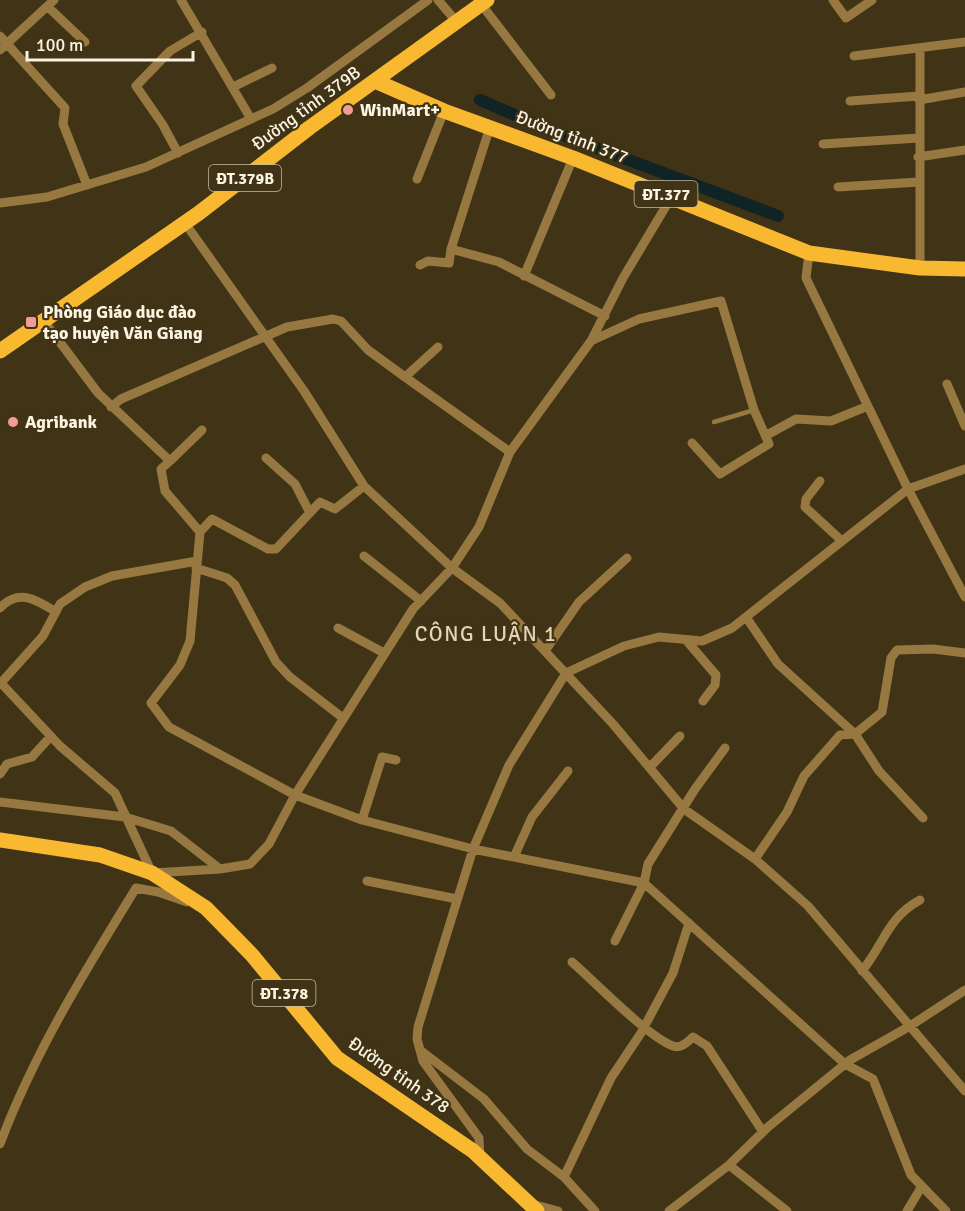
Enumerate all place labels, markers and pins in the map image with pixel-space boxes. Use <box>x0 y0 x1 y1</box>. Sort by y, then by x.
place label: WinMart+ <box>360 99 440 121</box>
marker: WinMart+ <box>341 103 355 117</box>
place label: Phòng Giáo dục đào tạo huyện Văn Giang <box>42 301 203 344</box>
marker: Phòng Giáo dục đào tạo huyện Văn Giang <box>24 315 38 329</box>
place label: Agribank <box>25 411 98 433</box>
marker: Agribank <box>6 415 20 429</box>

